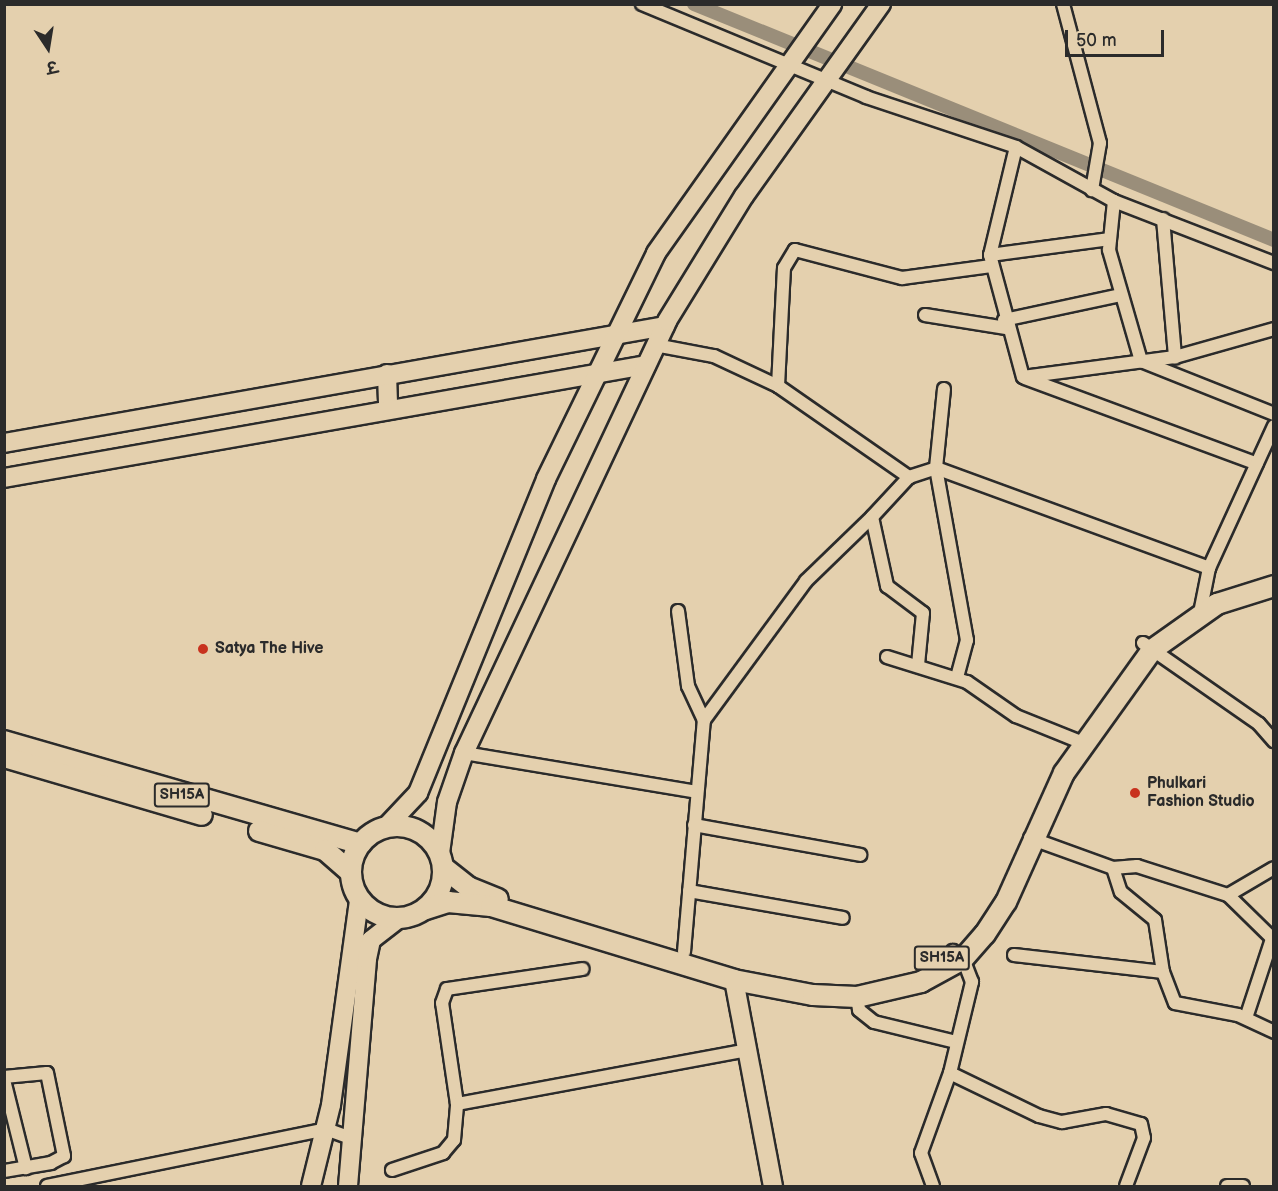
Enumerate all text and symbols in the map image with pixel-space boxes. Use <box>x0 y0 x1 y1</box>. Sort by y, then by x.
north arrow <box>18 18 78 78</box>
scale bar <box>1068 18 1167 56</box>
text: 50 m <box>1076 30 1117 51</box>
text: उ <box>45 56 59 76</box>
place label: Satya The Hive <box>215 639 323 659</box>
marker: Satya The Hive <box>196 642 210 656</box>
place label: Phulkari Fashion Studio <box>1147 774 1255 812</box>
road number: SH15A <box>154 783 210 807</box>
marker: Phulkari Fashion Studio <box>1128 786 1142 800</box>
road number: SH15A <box>914 946 970 970</box>

